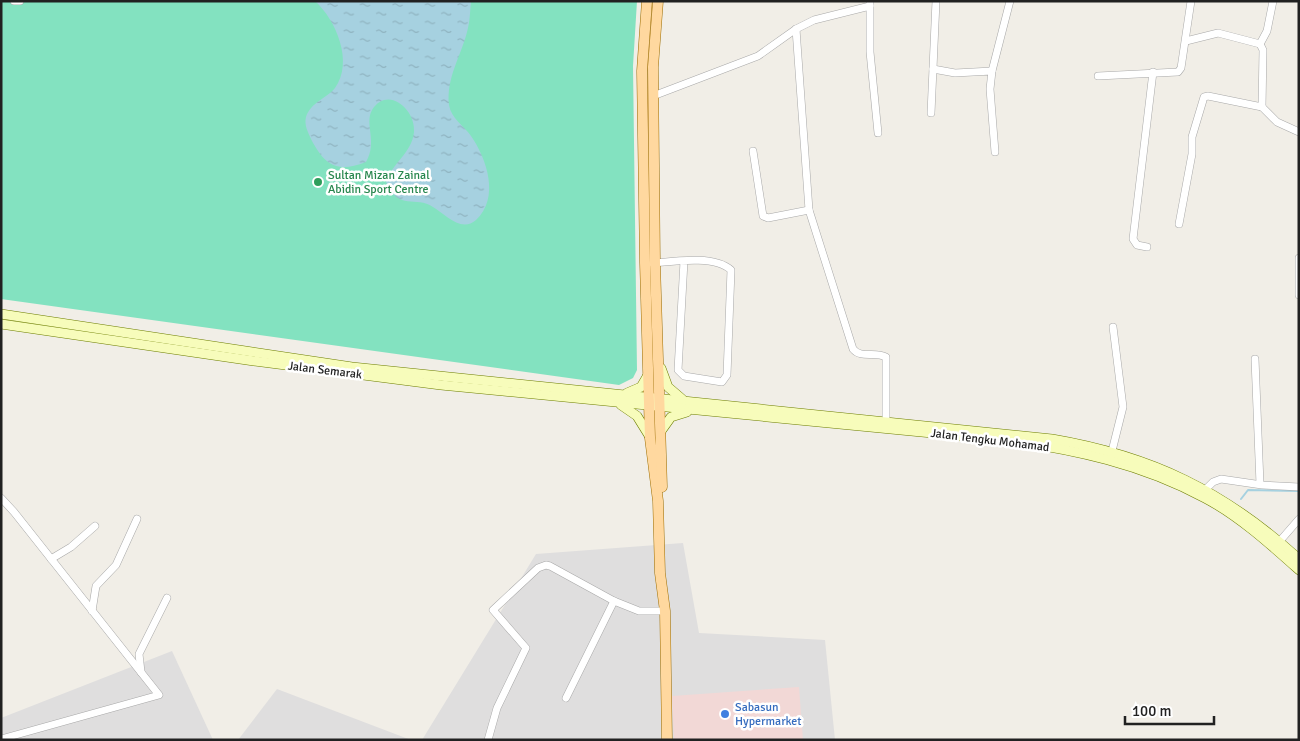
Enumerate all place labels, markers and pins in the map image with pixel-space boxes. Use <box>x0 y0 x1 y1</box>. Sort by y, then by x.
place label: Sultan Mizan Zainal Abidin Sport Centre <box>328 168 430 197</box>
marker: Sultan Mizan Zainal Abidin Sport Centre <box>312 176 324 188</box>
place label: Sabasun Hypermarket <box>735 700 802 729</box>
marker: Sabasun Hypermarket <box>719 708 731 720</box>

